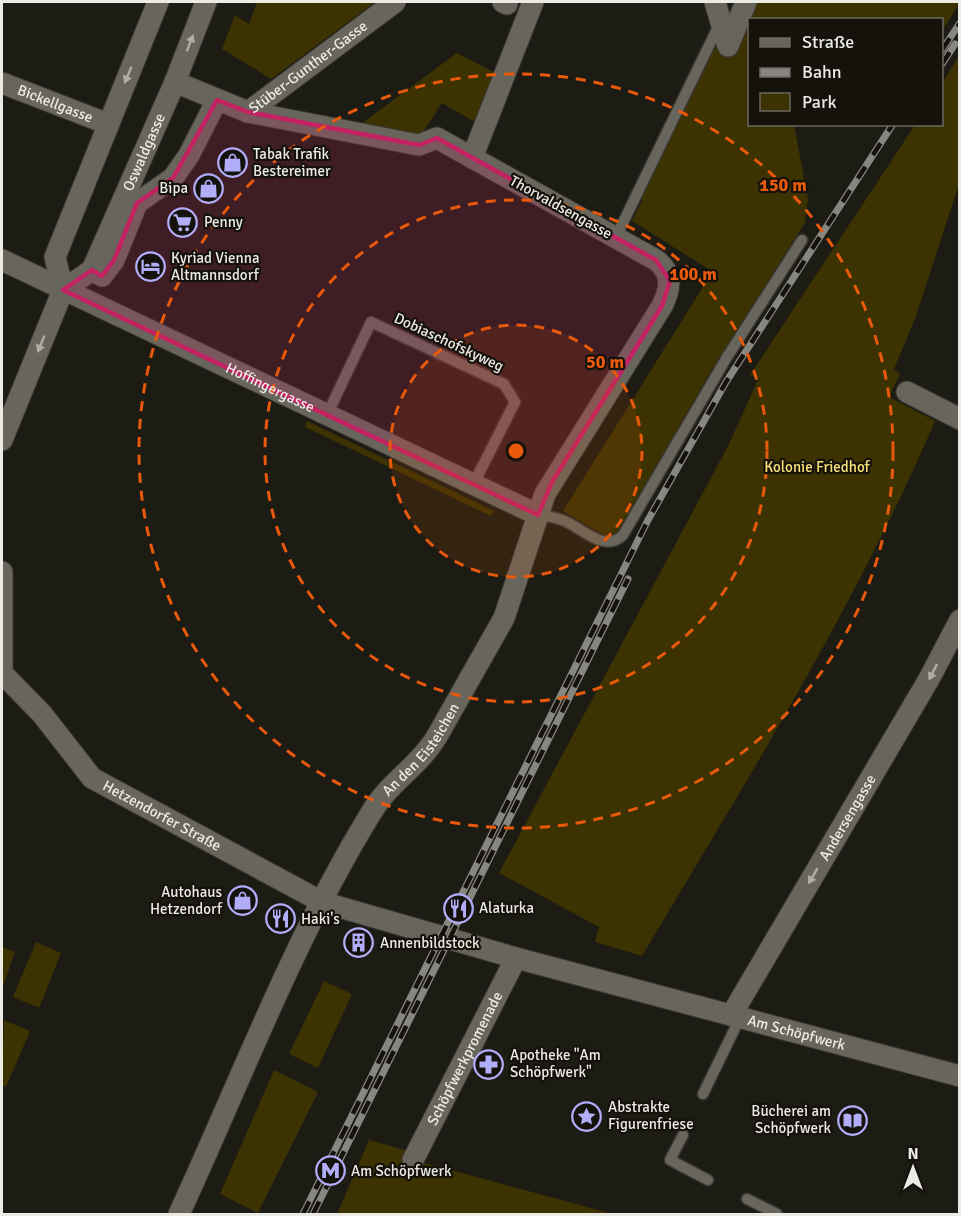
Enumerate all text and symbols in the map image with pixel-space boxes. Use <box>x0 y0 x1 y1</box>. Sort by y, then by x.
street label: Stüber-Gunther-Gasse <box>245 17 371 117</box>
legend <box>748 18 943 126</box>
text: Straße <box>802 31 854 53</box>
one-way arrow <box>186 34 196 52</box>
text: Bahn <box>802 61 842 83</box>
one-way arrow <box>123 66 132 84</box>
street label: Bickellgasse <box>15 81 96 126</box>
text: Park <box>802 91 837 113</box>
street label: Oswaldgasse <box>119 110 169 194</box>
place label: Tabak Trafik Bestereimer <box>253 145 331 180</box>
shop icon: Tabak Trafik Bestereimer <box>216 147 248 179</box>
street label: Thorvaldsengasse <box>507 171 615 243</box>
shop icon: Bipa <box>193 172 225 204</box>
text: 150 m <box>759 174 807 196</box>
place label: Bipa <box>159 179 188 197</box>
supermarket icon: Penny <box>167 206 199 238</box>
place label: Penny <box>204 213 243 231</box>
place label: Kyriad Vienna Altmannsdorf <box>171 249 260 284</box>
hotel icon: Kyriad Vienna Altmannsdorf <box>134 251 166 283</box>
text: 100 m <box>669 263 717 285</box>
street label: Dobiaschofskyweg <box>391 309 507 375</box>
one-way arrow <box>36 335 45 353</box>
text: 50 m <box>586 351 624 373</box>
street label: Hoffingergasse <box>223 359 318 416</box>
centre of rings <box>506 441 526 461</box>
park label: Kolonie Friedhof <box>764 458 871 476</box>
one-way arrow <box>928 663 938 680</box>
street label: An den Eisteichen <box>378 700 463 800</box>
street label: Andersengasse <box>815 771 880 864</box>
street label: Hetzendorfer Straße <box>100 777 224 855</box>
one-way arrow <box>808 868 818 885</box>
place label: Autohaus Hetzendorf <box>150 883 223 918</box>
shop icon: Autohaus Hetzendorf <box>227 885 259 917</box>
restaurant icon: Alaturka <box>442 892 474 924</box>
place label: Alaturka <box>479 899 534 917</box>
restaurant icon: Haki's <box>264 903 296 935</box>
place label: Haki's <box>301 910 340 928</box>
building icon: Annenbildstock <box>343 927 375 959</box>
place label: Annenbildstock <box>380 934 480 952</box>
street label: Schöpfwerkpromenade <box>423 989 506 1128</box>
street label: Am Schöpfwerk <box>746 1011 848 1054</box>
place label: Apotheke "Am Schöpfwerk" <box>510 1046 601 1081</box>
pharmacy icon: Apotheke "Am Schöpfwerk" <box>473 1048 505 1080</box>
place label: Abstrakte Figurenfriese <box>608 1098 694 1133</box>
place icon: Abstrakte Figurenfriese <box>571 1100 603 1132</box>
place label: Bücherei am Schöpfwerk <box>751 1102 831 1137</box>
library icon: Bücherei am Schöpfwerk <box>836 1104 868 1136</box>
north arrow <box>883 1138 943 1198</box>
text: N <box>907 1144 919 1164</box>
metro station icon: Am Schöpfwerk <box>314 1155 346 1187</box>
place label: Am Schöpfwerk <box>351 1162 452 1180</box>

